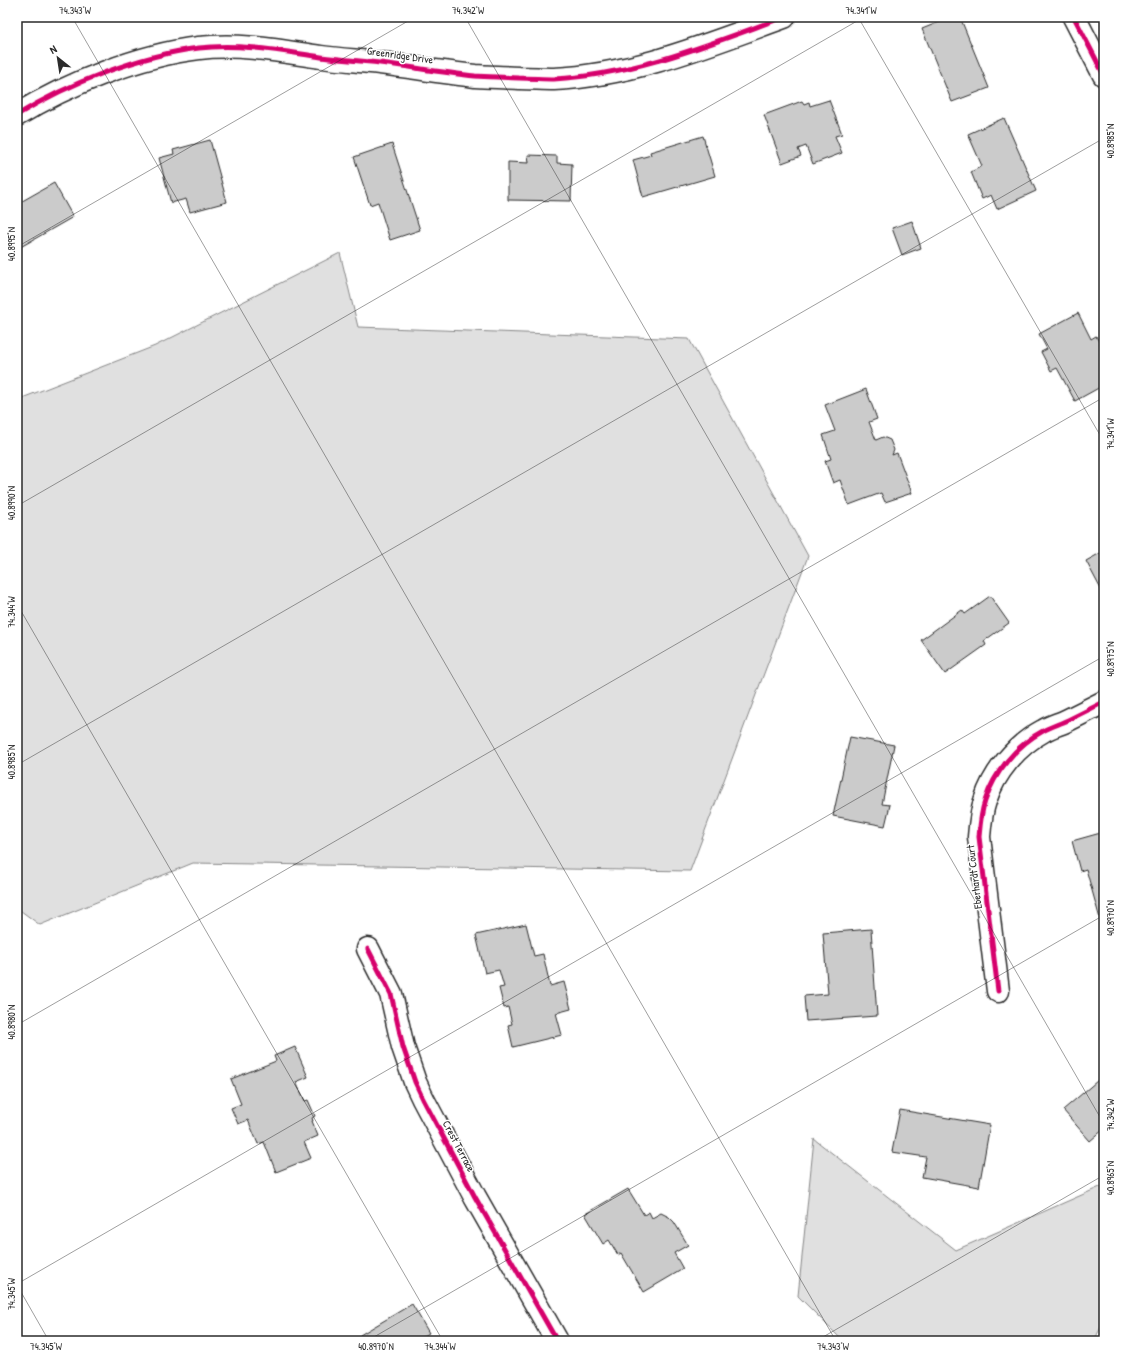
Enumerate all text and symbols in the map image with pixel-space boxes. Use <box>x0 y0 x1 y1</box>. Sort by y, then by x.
text: 74.343°W <box>59 4 92 17</box>
text: 74.342°W <box>452 4 485 17</box>
text: 74.341°W <box>845 4 877 17</box>
north arrow <box>38 38 78 78</box>
text: N <box>47 42 59 57</box>
street label: Greenridge Drive <box>366 43 435 67</box>
text: 40.8985°N <box>1104 124 1117 158</box>
text: 40.8995°N <box>5 227 18 261</box>
text: 74.341°W <box>1104 418 1117 450</box>
text: 40.8990°N <box>5 486 18 520</box>
text: 74.344°W <box>5 596 18 628</box>
text: 40.8975°N <box>1104 641 1117 677</box>
text: 40.8985°N <box>5 745 18 779</box>
street label: Eberhardt Court <box>963 844 985 910</box>
text: 40.8970°N <box>1104 900 1117 936</box>
text: 40.8980°N <box>5 1005 18 1039</box>
text: 74.342°W <box>1104 1098 1117 1131</box>
street label: Crest Terrace <box>440 1118 479 1175</box>
text: 40.8965°N <box>1104 1161 1117 1195</box>
text: 74.345°W <box>5 1277 18 1310</box>
text: 74.345°W <box>30 1340 63 1353</box>
text: 40.8970°N <box>358 1340 394 1353</box>
text: 74.344°W <box>424 1340 456 1353</box>
text: 74.343°W <box>817 1340 850 1353</box>

